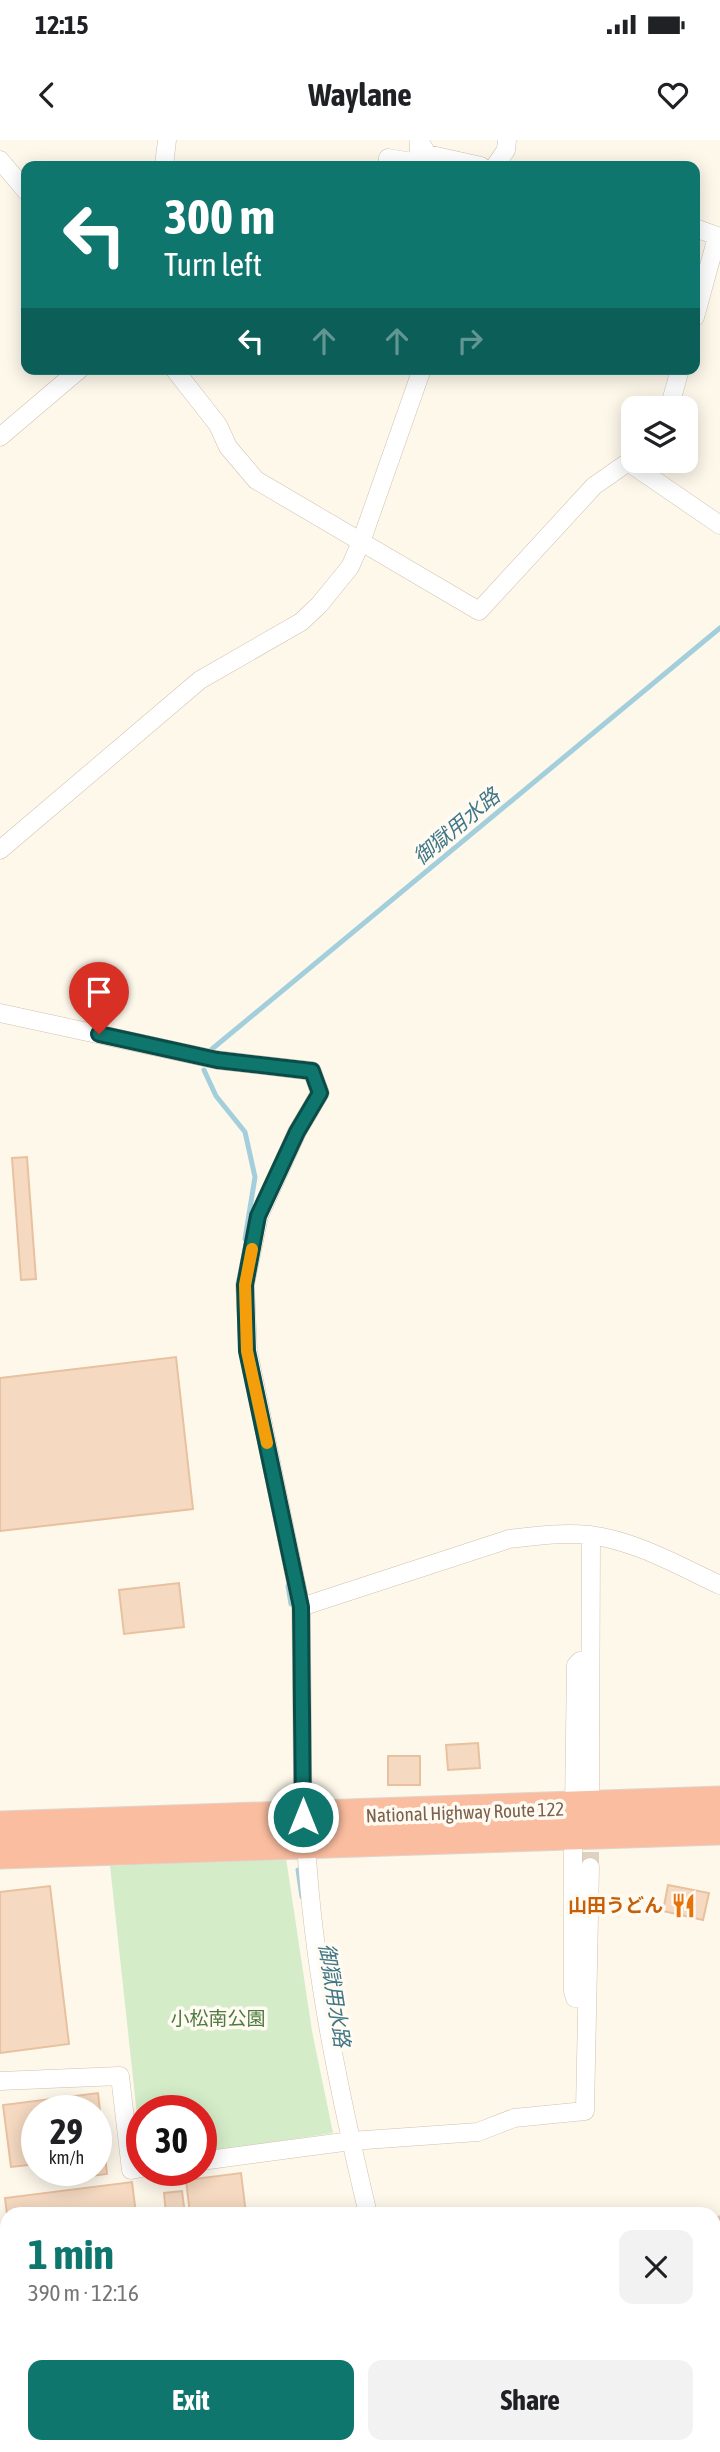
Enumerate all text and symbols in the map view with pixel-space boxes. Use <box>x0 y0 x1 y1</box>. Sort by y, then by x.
text: 12:15 <box>35 10 89 40</box>
icon: back <box>28 76 66 114</box>
text: Waylane <box>308 76 412 113</box>
icon: heart <box>654 76 692 114</box>
text: 300 m <box>164 188 275 244</box>
icon: left <box>49 189 140 280</box>
text: Turn left <box>164 246 262 283</box>
icon: left <box>232 322 270 360</box>
icon: ahead <box>305 322 343 360</box>
icon: ahead <box>378 322 416 360</box>
icon: right <box>451 322 489 360</box>
map controls <box>621 396 698 473</box>
button: layers <box>621 396 698 473</box>
water label: 御獄用水路 <box>408 782 505 869</box>
pin <box>69 962 129 1034</box>
icon: arrive <box>80 973 118 1011</box>
position arrow <box>266 1780 340 1854</box>
street label: National Highway Route 122 <box>365 1798 565 1826</box>
restaurant icon: 山田うどん <box>669 1891 697 1919</box>
place label: 山田うどん <box>568 1894 663 1916</box>
water label: 御獄用水路 <box>315 1941 355 2051</box>
park label: 小松南公園 <box>170 2007 266 2029</box>
speed limit sign: 30 <box>126 2095 217 2186</box>
text: 29 <box>50 2111 83 2151</box>
text: km/h <box>49 2147 84 2168</box>
text: 1 min <box>28 2230 114 2278</box>
button: close <box>619 2230 693 2304</box>
text: 390 m · 12:16 <box>28 2280 139 2306</box>
button: Exit <box>28 2360 354 2440</box>
button: Share <box>368 2360 693 2440</box>

